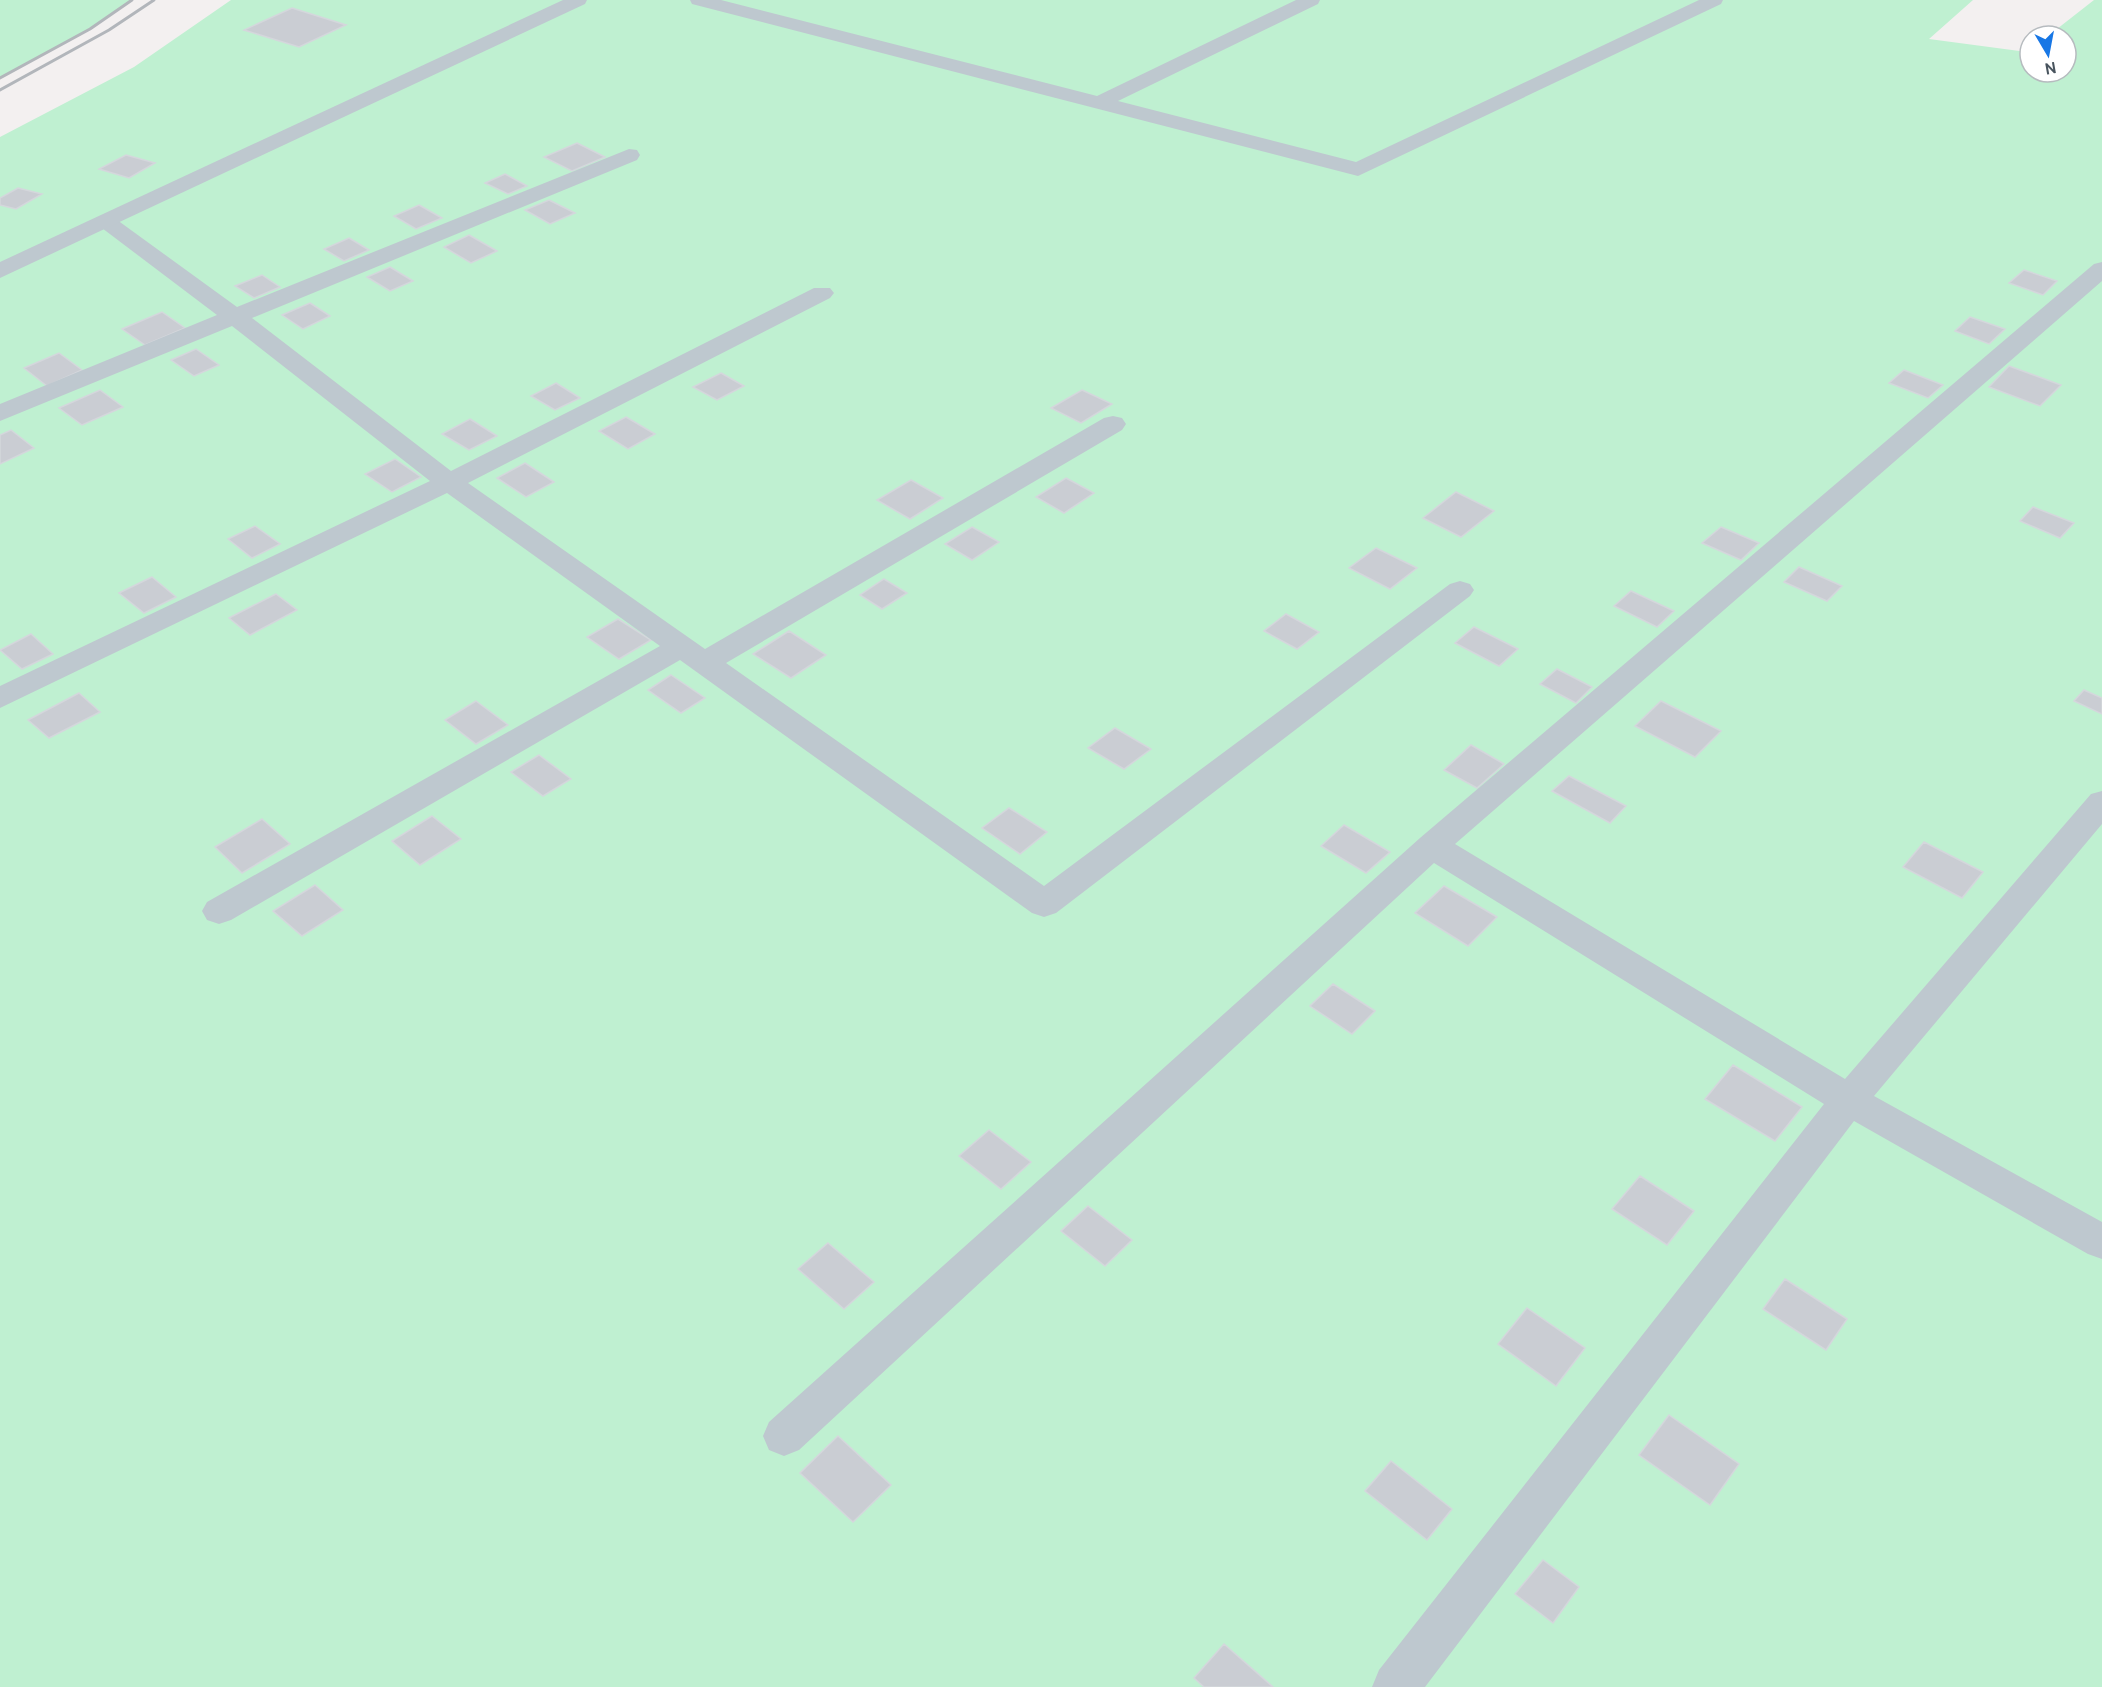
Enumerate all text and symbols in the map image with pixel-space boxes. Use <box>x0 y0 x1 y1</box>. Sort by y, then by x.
north arrow <box>2018 24 2078 84</box>
text: N <box>2043 56 2058 78</box>

